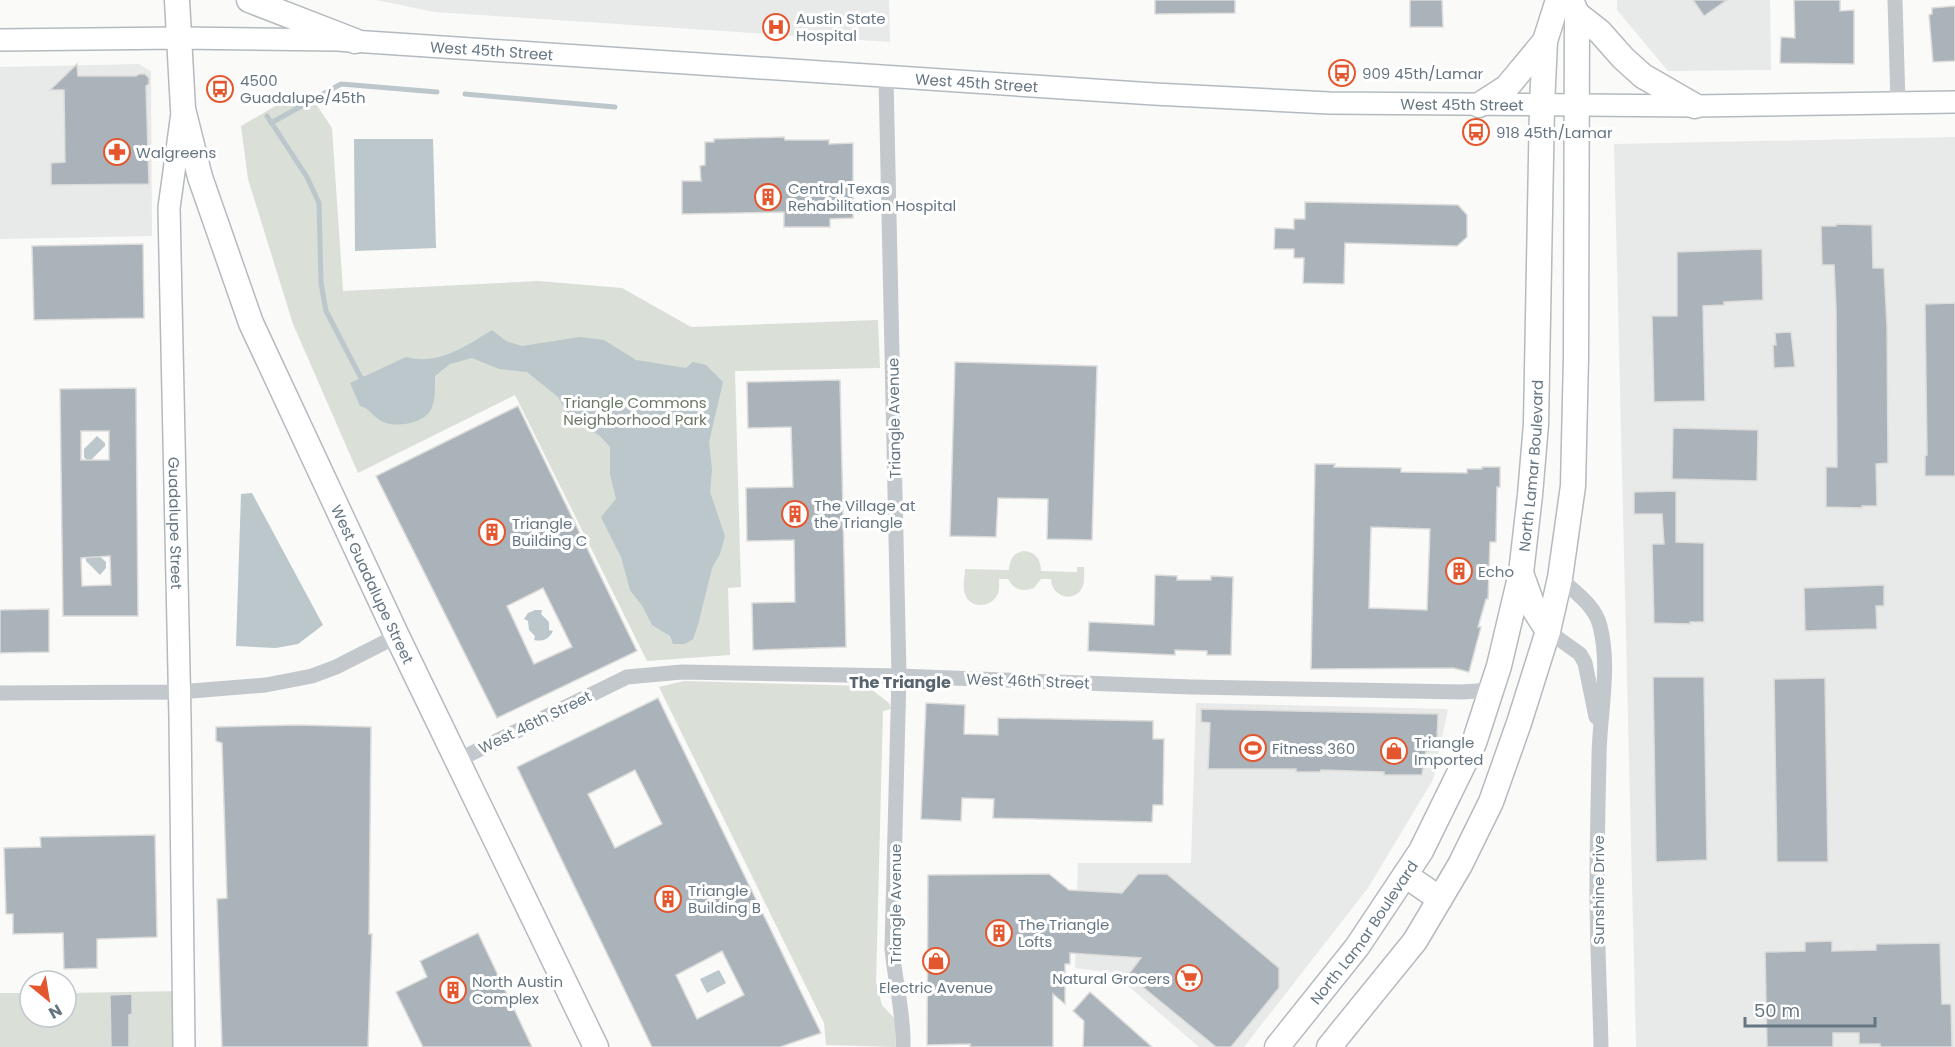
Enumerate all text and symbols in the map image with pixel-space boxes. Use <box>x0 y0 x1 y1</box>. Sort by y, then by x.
place label: Austin State Hospital <box>796 8 885 46</box>
hospital icon: Austin State Hospital <box>761 12 791 42</box>
street label: West 45th Street <box>429 36 554 65</box>
bus stop icon: 909 45th/Lamar <box>1327 58 1357 88</box>
place label: 909 45th/Lamar <box>1362 63 1484 84</box>
street label: West 45th Street <box>914 68 1039 97</box>
place label: 4500 Guadalupe/45th <box>240 70 365 108</box>
bus stop icon: 4500 Guadalupe/45th <box>205 74 235 104</box>
street label: West 45th Street <box>1400 93 1524 115</box>
bus stop icon: 918 45th/Lamar <box>1461 117 1491 147</box>
place label: 918 45th/Lamar <box>1496 122 1613 143</box>
pharmacy icon: Walgreens <box>102 137 132 167</box>
place label: Walgreens <box>136 142 216 163</box>
place label: Central Texas Rehabilitation Hospital <box>788 178 956 216</box>
building icon: Central Texas Rehabilitation Hospital <box>753 182 783 212</box>
street label: Triangle Avenue <box>882 358 906 478</box>
street label: North Lamar Boulevard <box>1513 380 1547 553</box>
park label: Triangle Commons Neighborhood Park <box>563 392 707 430</box>
street label: Guadalupe Street <box>164 457 188 589</box>
place label: The Village at the Triangle <box>814 495 915 533</box>
building icon: The Village at the Triangle <box>780 499 810 529</box>
street label: West Guadalupe Street <box>327 501 419 667</box>
place label: Triangle Building C <box>512 513 587 551</box>
building icon: Triangle Building C <box>477 517 507 547</box>
building icon: Echo <box>1444 556 1474 586</box>
place label: Echo <box>1478 561 1514 582</box>
street label: West 46th Street <box>966 668 1090 694</box>
district label: The Triangle <box>849 671 951 694</box>
street label: West 46th Street <box>475 686 595 758</box>
place label: Triangle Imported <box>1414 732 1483 770</box>
sports icon: Fitness 360 <box>1238 733 1268 763</box>
shop icon: Triangle Imported <box>1379 736 1409 766</box>
place label: Fitness 360 <box>1272 738 1355 759</box>
street label: Sunshine Drive <box>1588 835 1609 945</box>
street label: Triangle Avenue <box>885 844 906 964</box>
street label: North Lamar Boulevard <box>1305 856 1422 1008</box>
place label: Triangle Building B <box>688 880 761 918</box>
building icon: Triangle Building B <box>653 884 683 914</box>
place label: The Triangle Lofts <box>1018 914 1109 952</box>
building icon: The Triangle Lofts <box>984 918 1014 948</box>
shop icon: Electric Avenue <box>921 946 951 976</box>
supermarket icon: Natural Grocers <box>1174 963 1204 993</box>
place label: Natural Grocers <box>1052 968 1170 989</box>
north arrow <box>18 969 78 1029</box>
place label: North Austin Complex <box>472 971 563 1009</box>
building icon: North Austin Complex <box>438 975 468 1005</box>
place label: Electric Avenue <box>879 977 993 998</box>
scale bar <box>1745 990 1876 1028</box>
text: 50 m <box>1754 998 1800 1023</box>
text: N <box>44 999 66 1025</box>

